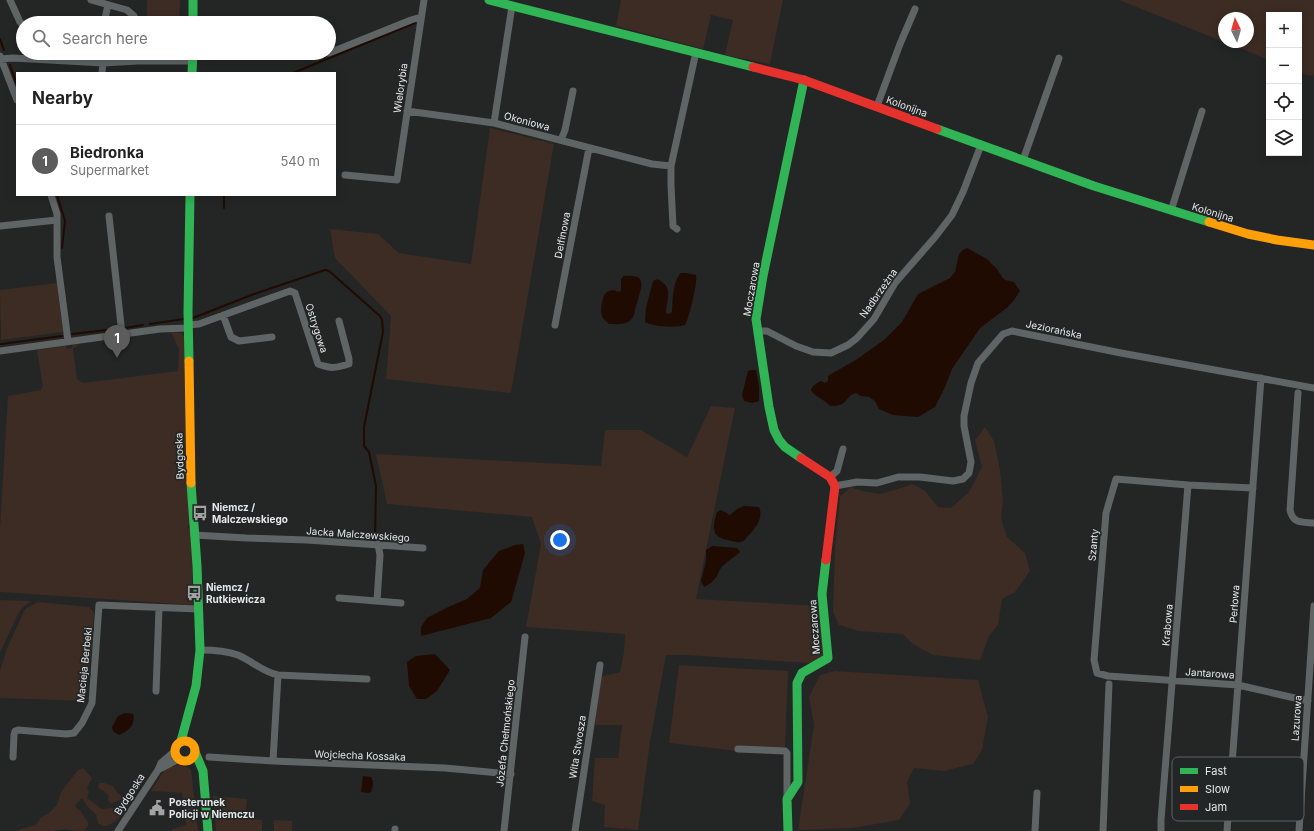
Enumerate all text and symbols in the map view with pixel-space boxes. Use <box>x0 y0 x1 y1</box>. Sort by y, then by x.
north arrow <box>1218 12 1254 48</box>
map controls <box>1266 12 1302 156</box>
button: + <box>1266 12 1302 48</box>
search box <box>16 16 336 60</box>
icon: search <box>30 27 52 49</box>
text: Search here <box>62 29 148 48</box>
button: − <box>1266 48 1302 84</box>
street label: Wielorybia <box>391 62 409 114</box>
button: locate <box>1266 84 1302 120</box>
text: Nearby <box>32 88 93 108</box>
street label: Kolonijna <box>885 93 929 119</box>
street label: Okoniowa <box>503 109 551 133</box>
button: layers <box>1266 120 1302 156</box>
text: Biedronka <box>70 143 144 162</box>
text: 1 <box>42 153 48 169</box>
text: 540 m <box>280 153 320 169</box>
text: Supermarket <box>70 162 149 178</box>
street label: Kolonijna <box>1191 200 1235 224</box>
street label: Delfinowa <box>552 211 572 259</box>
street label: Moczarowa <box>740 261 762 317</box>
street label: Nadbrzeżna <box>857 266 899 320</box>
street label: Ostrygowa <box>303 302 331 354</box>
street label: Jeziorańska <box>1025 317 1083 341</box>
pin: 1 <box>104 325 130 358</box>
street label: Bydgoska <box>172 433 186 479</box>
place label: Niemcz / Malczewskiego <box>212 501 288 526</box>
bus stop icon: Niemcz / Malczewskiego <box>191 504 209 522</box>
street label: Jacka Malczewskiego <box>306 524 410 544</box>
street label: Szanty <box>1086 528 1100 562</box>
your location <box>550 530 570 550</box>
place label: Niemcz / Rutkiewicza <box>206 581 265 605</box>
bus stop icon: Niemcz / Rutkiewicza <box>185 584 203 602</box>
street label: Perłowa <box>1227 585 1241 623</box>
street label: Moczarowa <box>806 599 822 655</box>
street label: Krabowa <box>1159 604 1175 646</box>
street label: Macieja Berbeki <box>74 627 94 703</box>
street label: Jantarowa <box>1185 665 1235 681</box>
street label: Józefa Chełmońskiego <box>493 679 517 787</box>
street label: Lazurowa <box>1288 695 1304 741</box>
street label: Wita Stwosza <box>566 714 588 780</box>
street label: Wojciecha Kossaka <box>314 747 406 763</box>
legend <box>1172 757 1304 821</box>
text: Fast <box>1205 764 1227 778</box>
street label: Bydgoska <box>111 771 147 817</box>
text: Slow <box>1205 782 1230 796</box>
place label: Posterunek Policji w Niemczu <box>169 796 255 820</box>
public building icon: Posterunek Policji w Niemczu <box>148 799 166 817</box>
text: Jam <box>1205 800 1227 814</box>

